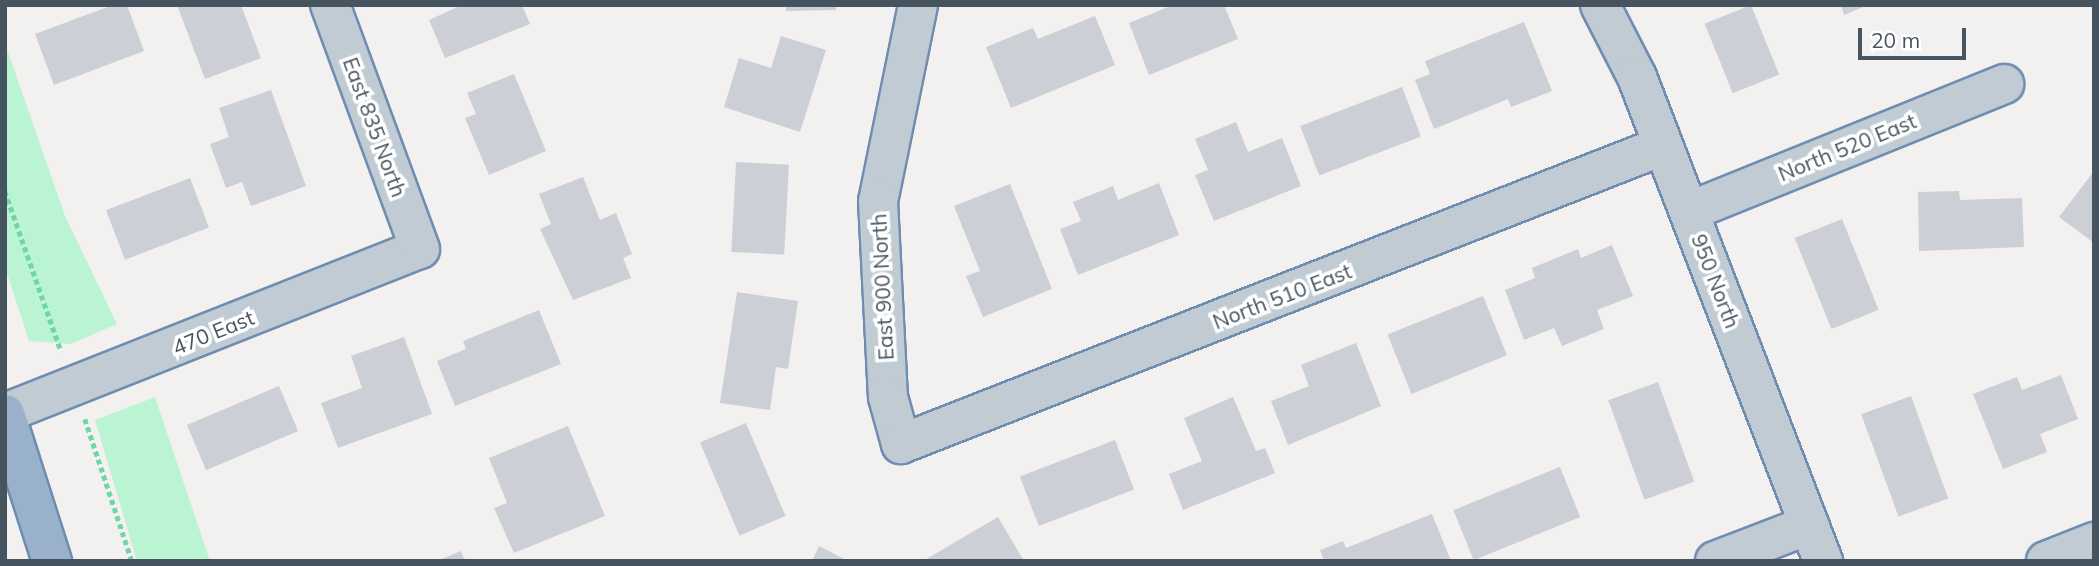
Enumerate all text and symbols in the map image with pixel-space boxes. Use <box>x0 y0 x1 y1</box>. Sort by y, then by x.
scale bar <box>1861 14 1969 58</box>
text: 20 m <box>1871 27 1920 53</box>
street label: East 835 North <box>338 54 412 200</box>
street label: North 520 East <box>1774 108 1920 186</box>
street label: East 900 North <box>866 213 898 361</box>
street label: 950 North <box>1687 230 1745 332</box>
street label: North 510 East <box>1209 258 1355 334</box>
street label: 470 East <box>169 304 257 360</box>

